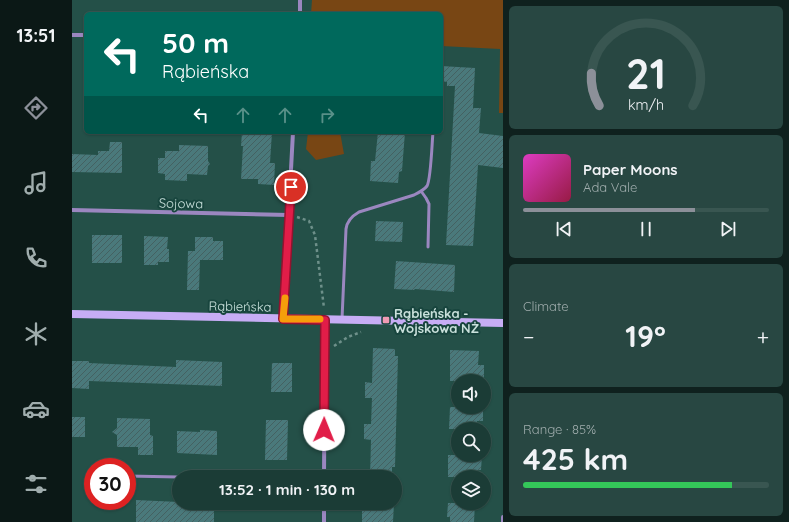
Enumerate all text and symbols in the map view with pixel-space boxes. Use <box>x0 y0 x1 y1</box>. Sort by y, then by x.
text: 13:51 <box>17 24 55 47</box>
text: 50 m <box>162 25 229 60</box>
icon: left <box>96 28 148 80</box>
text: 21 <box>626 46 666 98</box>
text: Rąbieńska <box>162 60 249 83</box>
icon: directions <box>22 94 50 122</box>
text: km/h <box>628 95 664 113</box>
icon: left <box>190 104 212 126</box>
icon: ahead <box>232 104 254 126</box>
icon: ahead <box>274 104 296 126</box>
icon: right <box>316 104 338 126</box>
text: Paper Moons <box>583 160 678 179</box>
icon: music <box>22 169 50 197</box>
pin <box>274 170 308 204</box>
icon: arrive <box>280 176 302 198</box>
text: Ada Vale <box>583 179 637 195</box>
street label: Sojowa <box>159 195 203 211</box>
icon: previous <box>553 218 575 240</box>
icon: pause <box>635 218 657 240</box>
icon: next <box>717 218 739 240</box>
icon: phone <box>22 244 50 272</box>
street label: Rąbieńska <box>208 297 272 315</box>
text: Climate <box>523 298 569 314</box>
place label: Rąbieńska - Wojskowa NŻ <box>394 305 479 336</box>
marker: Rąbieńska - Wojskowa NŻ <box>381 315 391 325</box>
text: 19° <box>625 317 666 355</box>
icon: climate <box>22 320 50 348</box>
text: − <box>523 323 534 351</box>
text: + <box>757 323 769 351</box>
map controls <box>451 374 491 510</box>
button: sound <box>451 374 491 414</box>
icon: car <box>22 395 50 423</box>
position arrow <box>303 409 345 451</box>
text: Range · 85% <box>523 421 596 437</box>
button: search <box>451 422 491 462</box>
text: 425 km <box>523 440 628 478</box>
speed limit sign: 30 <box>84 458 136 510</box>
icon: filters <box>22 470 50 498</box>
button: layers <box>451 470 491 510</box>
text: 13:52 · 1 min · 130 m <box>219 480 355 499</box>

